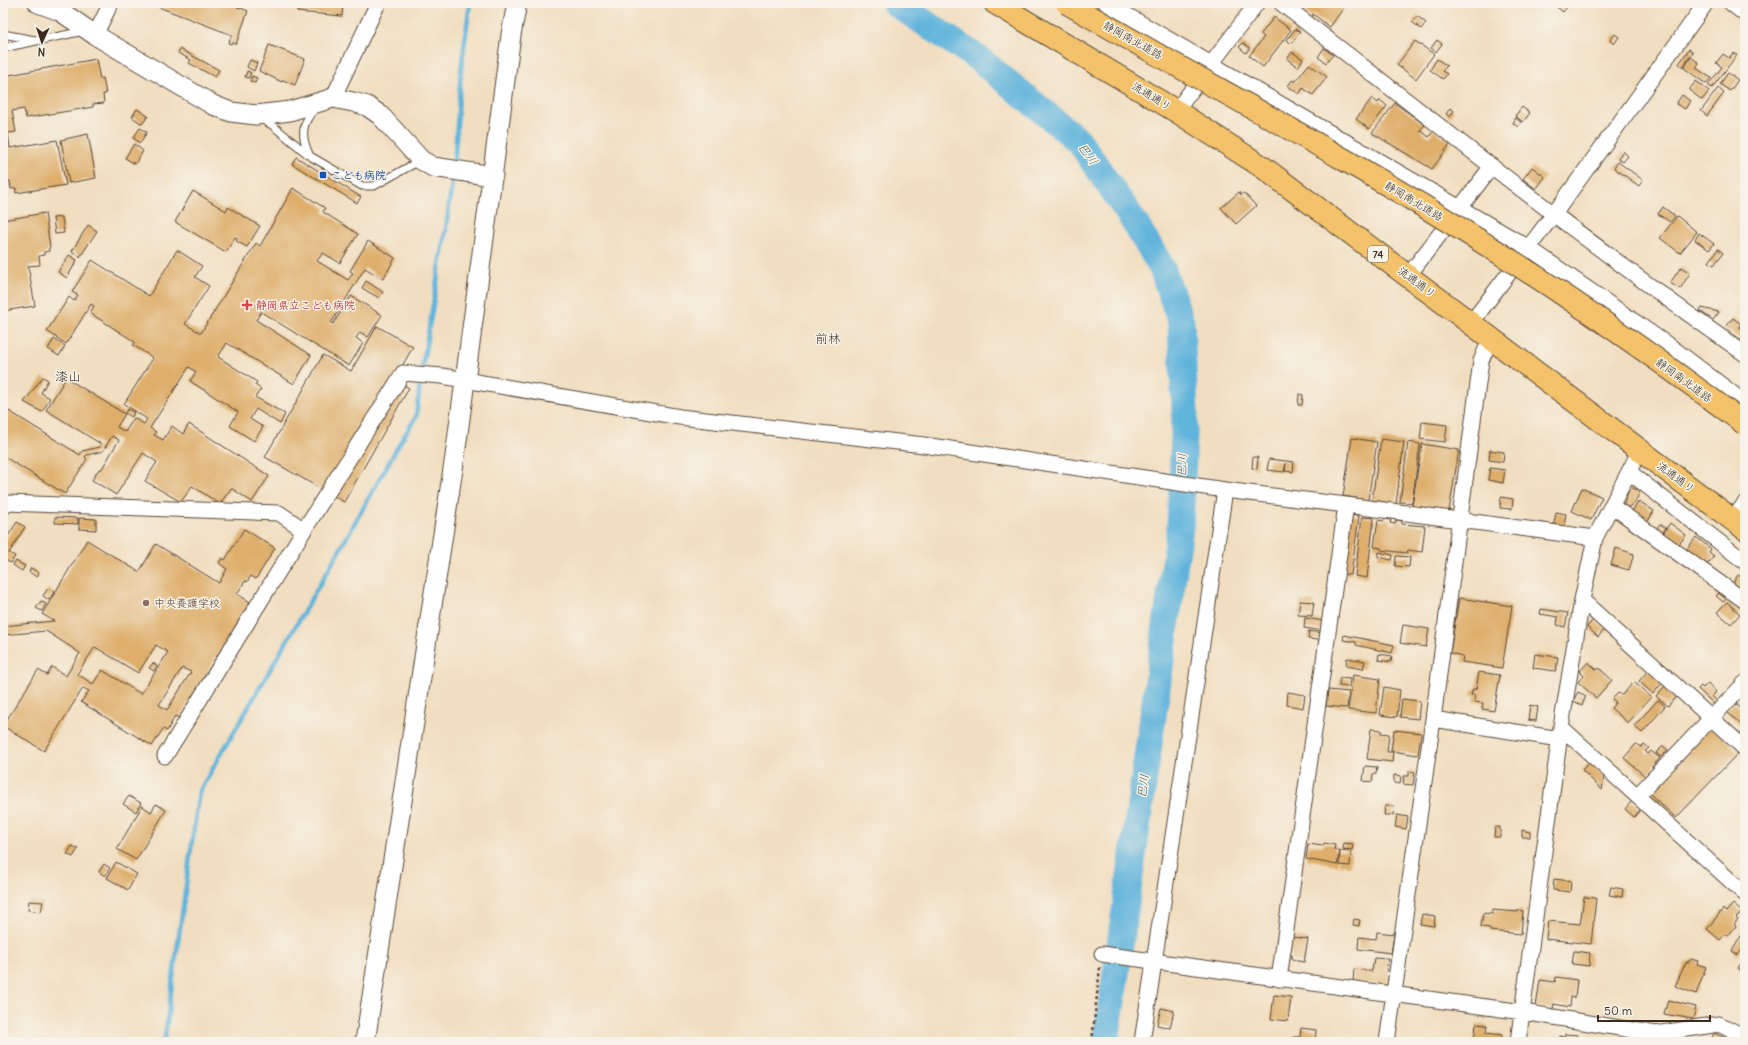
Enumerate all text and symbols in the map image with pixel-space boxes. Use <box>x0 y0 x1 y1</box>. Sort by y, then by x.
street label: 静岡南北道路 <box>1101 18 1165 62</box>
north arrow <box>22 22 62 62</box>
text: N <box>37 45 46 59</box>
street label: 流通通り <box>1130 79 1174 113</box>
water label: 巴川 <box>1075 140 1101 168</box>
place label: こども病院 <box>331 168 386 182</box>
marker: こども病院 <box>318 170 328 180</box>
street label: 静岡南北道路 <box>1382 178 1446 224</box>
road number: 74 <box>1368 246 1388 262</box>
street label: 流通通り <box>1395 263 1439 301</box>
place label: 静岡県立こども病院 <box>256 298 355 312</box>
marker: 静岡県立こども病院 <box>241 299 253 311</box>
district label: 前林 <box>815 330 841 347</box>
street label: 静岡南北道路 <box>1653 355 1715 405</box>
district label: 漆山 <box>55 368 81 385</box>
water label: 巴川 <box>1174 453 1189 477</box>
street label: 流通通り <box>1654 458 1698 496</box>
place label: 中央養護学校 <box>154 596 220 610</box>
marker: 中央養護学校 <box>141 598 151 608</box>
water label: 巴川 <box>1133 773 1152 799</box>
scale bar <box>1598 997 1710 1023</box>
text: 50 m <box>1604 1003 1633 1018</box>

